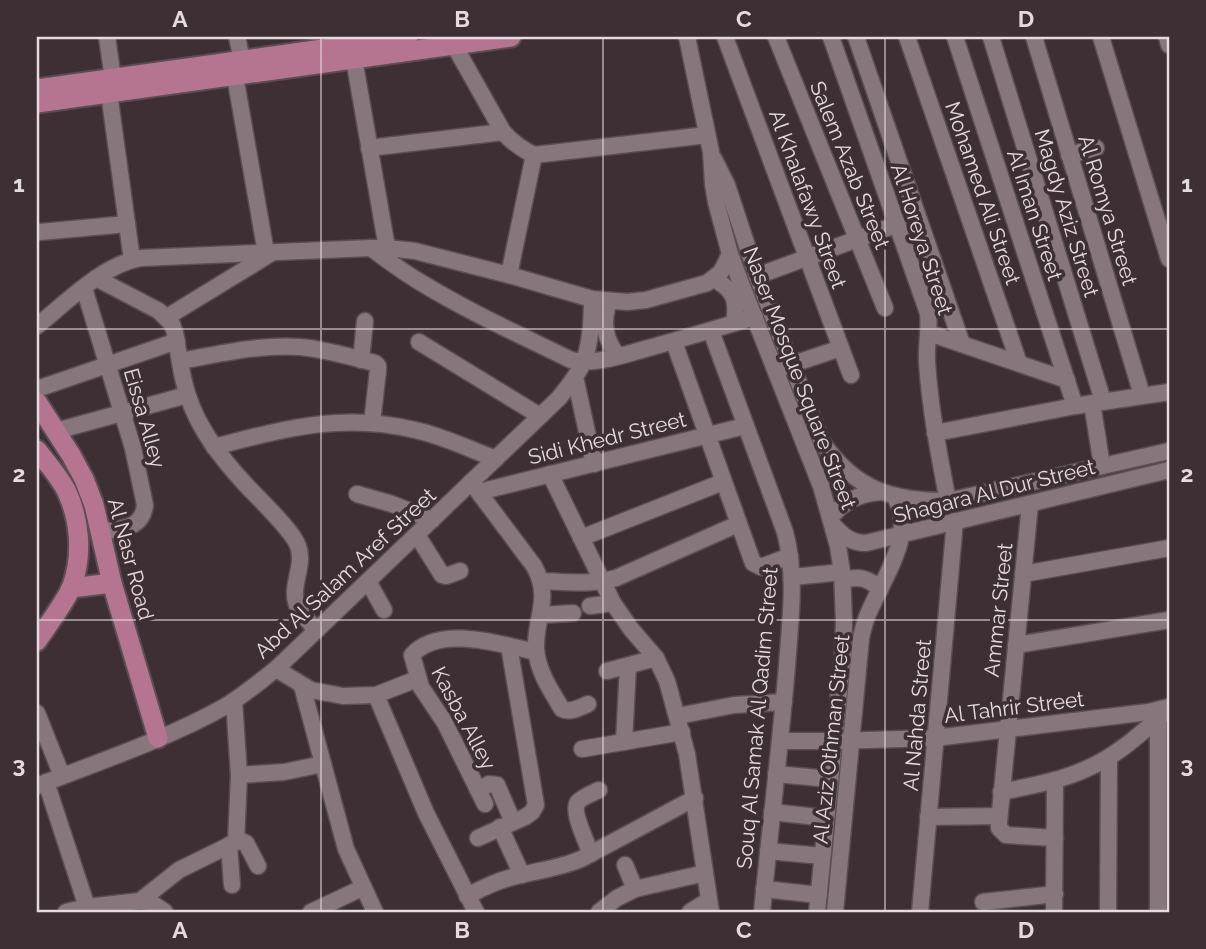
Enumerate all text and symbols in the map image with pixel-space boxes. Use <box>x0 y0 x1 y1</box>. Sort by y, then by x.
text: A <box>172 5 188 32</box>
text: B <box>454 5 470 32</box>
text: C <box>736 5 752 32</box>
text: D <box>1018 5 1034 32</box>
street label: Salem Azab Street <box>805 77 895 253</box>
street label: Mohamed Ali Street <box>940 98 1026 288</box>
street label: Al Khalafawy Street <box>764 106 852 292</box>
street label: Magdy Aziz Street <box>1030 126 1104 300</box>
street label: Al Romya Street <box>1073 132 1143 288</box>
street label: Al Iman Street <box>1002 146 1068 284</box>
street label: Al Horeya Street <box>886 160 958 318</box>
text: 1 <box>13 170 25 197</box>
text: 1 <box>1181 170 1193 197</box>
street label: Naser Mosque Square Street <box>738 243 862 513</box>
street label: Eissa Alley <box>119 365 171 471</box>
street label: Sidi Khedr Street <box>525 406 689 470</box>
street label: Shagara Al Dur Street <box>891 454 1097 528</box>
text: 2 <box>13 460 25 487</box>
text: 2 <box>1181 460 1193 487</box>
street label: Abd Al Salam Aref Street <box>249 483 441 663</box>
street label: Al Nasr Road <box>103 495 159 623</box>
street label: Ammar Street <box>979 542 1017 678</box>
street label: Souq Al Samak Al Qadim Street <box>731 566 783 870</box>
street label: Al Aziz Othman Street <box>808 633 854 845</box>
street label: Al Nahda Street <box>898 638 936 792</box>
street label: Kasba Alley <box>426 662 502 774</box>
street label: Al Tahrir Street <box>943 686 1085 728</box>
text: 3 <box>13 751 25 778</box>
text: 3 <box>1181 751 1193 778</box>
text: A <box>172 916 188 943</box>
text: B <box>454 916 470 943</box>
text: C <box>736 916 752 943</box>
text: D <box>1018 916 1034 943</box>

